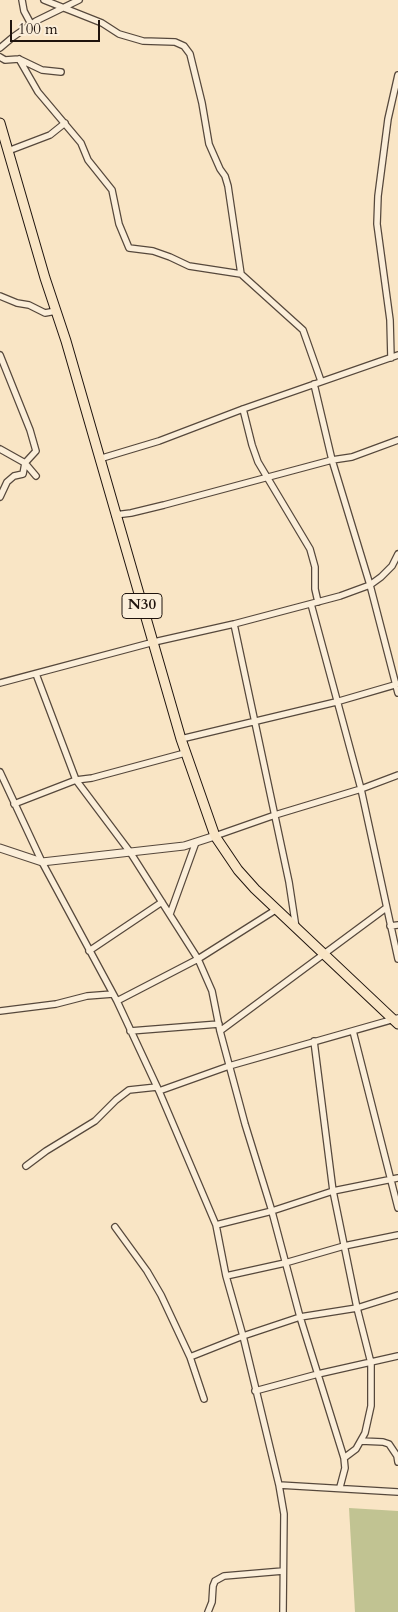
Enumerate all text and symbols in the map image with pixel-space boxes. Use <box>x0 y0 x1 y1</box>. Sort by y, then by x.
scale bar <box>12 10 102 42</box>
text: 100 m <box>18 19 58 39</box>
road number: N30 <box>122 594 162 618</box>

